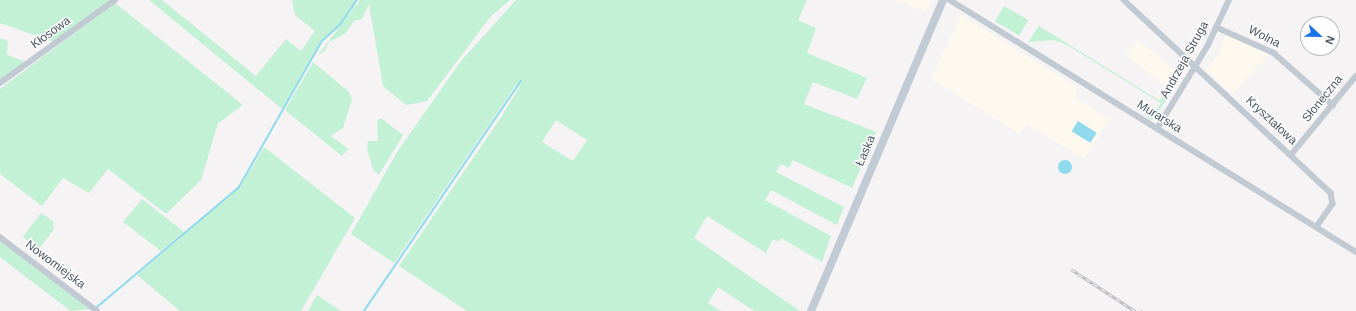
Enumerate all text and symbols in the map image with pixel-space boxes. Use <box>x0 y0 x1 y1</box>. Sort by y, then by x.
street label: Kłosowa <box>28 14 74 52</box>
north arrow <box>1300 16 1340 56</box>
street label: Andrzeja Struga <box>1158 19 1212 101</box>
street label: Wolna <box>1246 23 1282 51</box>
text: N <box>1323 34 1337 46</box>
street label: Słoneczna <box>1300 73 1346 125</box>
street label: Kryształowa <box>1242 94 1300 148</box>
street label: Murarska <box>1134 98 1184 136</box>
street label: Łaska <box>853 133 879 169</box>
street label: Nowomiejska <box>22 238 88 292</box>

